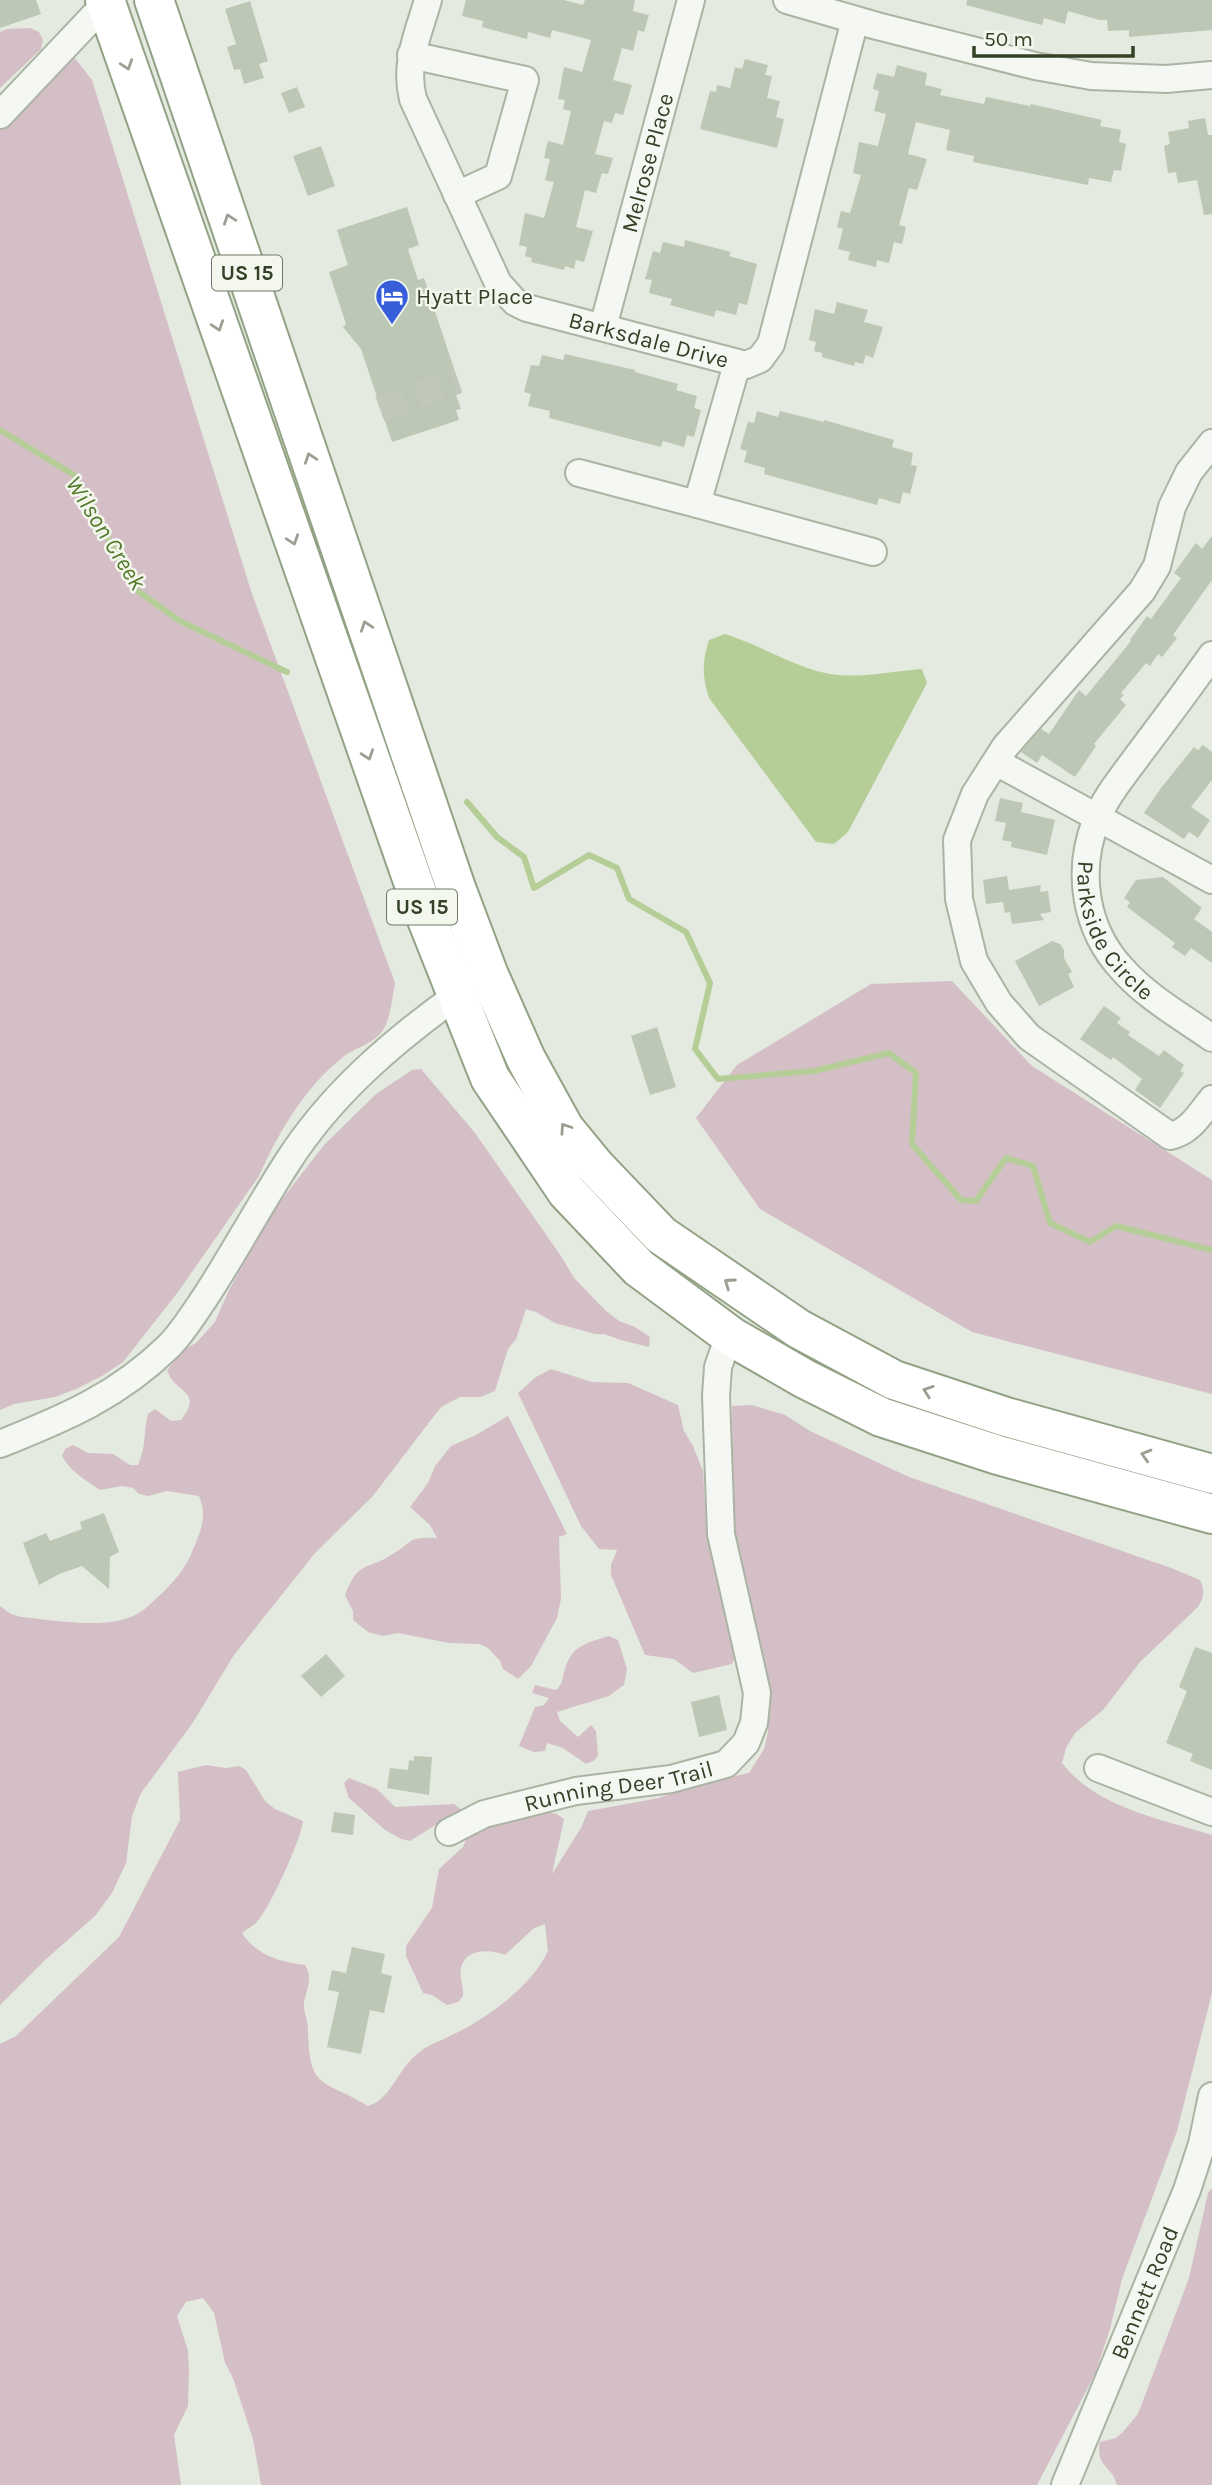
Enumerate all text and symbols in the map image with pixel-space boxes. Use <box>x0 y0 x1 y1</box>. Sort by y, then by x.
scale bar <box>974 14 1133 58</box>
text: 50 m <box>984 27 1033 51</box>
one-way arrow <box>119 58 133 70</box>
street label: Melrose Place <box>616 90 679 236</box>
one-way arrow <box>223 213 237 226</box>
road number: US 15 <box>212 256 282 290</box>
hotel icon: Hyatt Place <box>373 277 411 326</box>
place label: Hyatt Place <box>416 283 533 310</box>
street label: Barksdale Drive <box>566 306 731 374</box>
one-way arrow <box>210 319 224 331</box>
one-way arrow <box>304 452 318 464</box>
water label: Wilson Creek <box>60 471 152 596</box>
one-way arrow <box>285 534 299 546</box>
one-way arrow <box>360 620 374 632</box>
one-way arrow <box>360 749 374 761</box>
street label: Parkside Circle <box>1072 860 1159 1006</box>
road number: US 15 <box>387 890 457 925</box>
one-way arrow <box>560 1122 573 1135</box>
one-way arrow <box>724 1279 737 1291</box>
one-way arrow <box>922 1385 935 1399</box>
one-way arrow <box>1141 1449 1153 1463</box>
street label: Running Deer Trail <box>521 1755 716 1817</box>
street label: Bennett Road <box>1105 2222 1184 2364</box>

